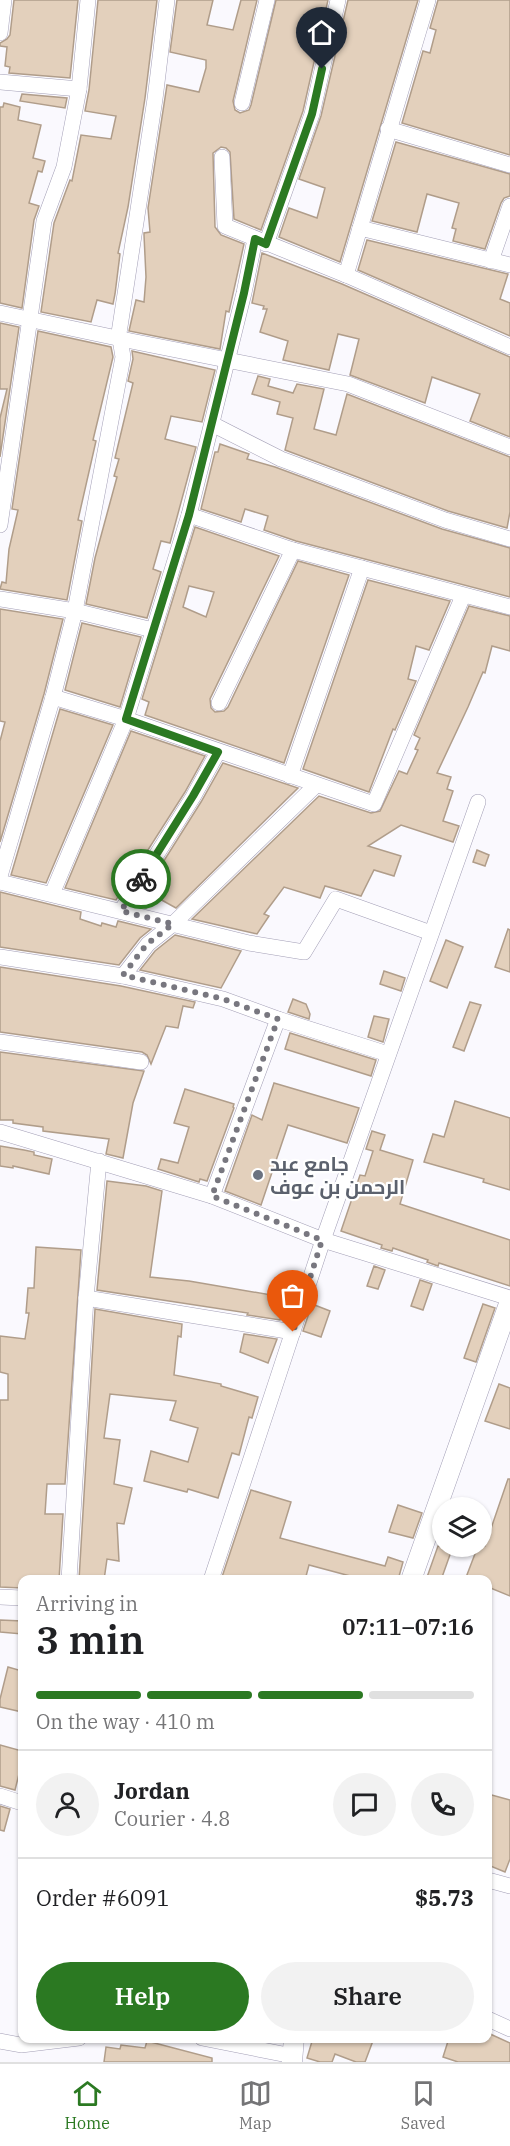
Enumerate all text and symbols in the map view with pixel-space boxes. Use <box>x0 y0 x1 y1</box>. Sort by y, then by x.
pin <box>296 7 347 69</box>
icon: home <box>305 16 338 49</box>
courier <box>111 849 171 909</box>
icon: bike <box>125 863 158 896</box>
place label: جامع عبد الرحمن بن عوف <box>270 1150 405 1200</box>
marker: جامع عبد الرحمن بن عوف <box>251 1168 265 1182</box>
pin <box>267 1270 318 1332</box>
icon: bag <box>276 1279 309 1312</box>
map controls <box>432 1497 492 1557</box>
button: layers <box>432 1497 492 1557</box>
text: Arriving in <box>36 1590 138 1617</box>
text: 07:11–07:16 <box>342 1612 474 1641</box>
text: 3 min <box>36 1614 144 1665</box>
text: On the way · 410 m <box>36 1708 215 1735</box>
button: person <box>36 1773 99 1836</box>
button: chat <box>333 1773 396 1836</box>
button: phone <box>411 1773 474 1836</box>
text: Jordan <box>114 1776 190 1805</box>
text: Courier · 4.8 <box>114 1805 230 1832</box>
text: Order #6091 <box>36 1883 170 1912</box>
text: $5.73 <box>415 1883 474 1912</box>
button: Help <box>36 1962 249 2031</box>
button: Share <box>261 1962 474 2031</box>
tab: Home <box>64 2077 110 2133</box>
tab: Map <box>239 2077 272 2133</box>
tab: Saved <box>401 2077 446 2133</box>

